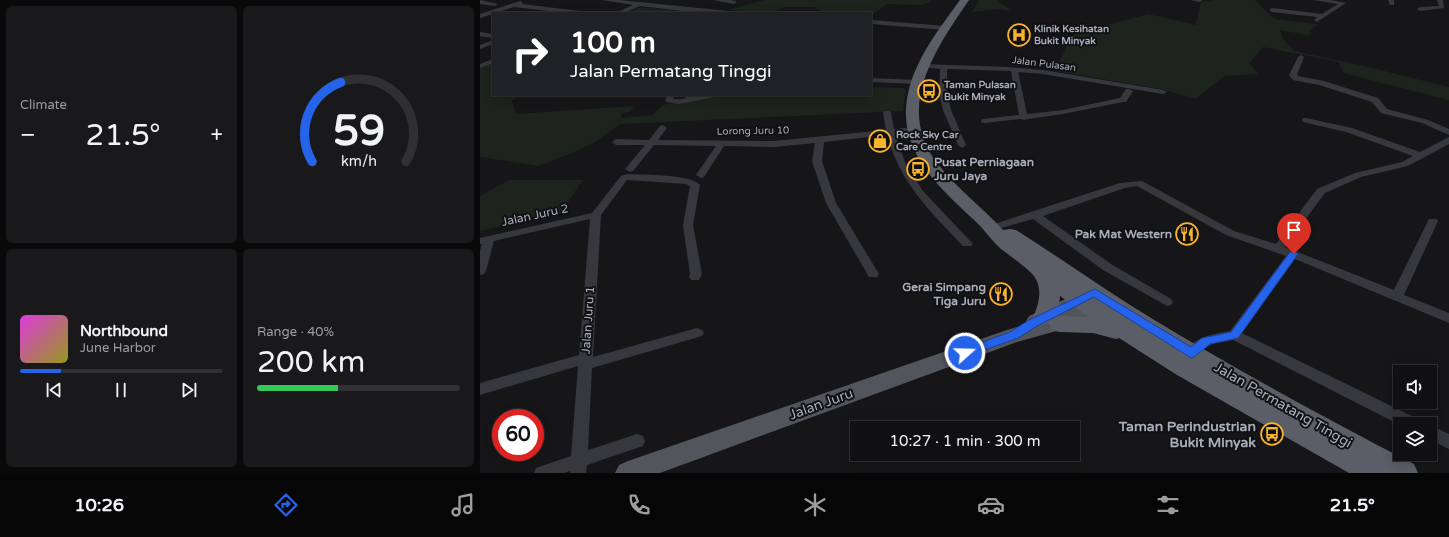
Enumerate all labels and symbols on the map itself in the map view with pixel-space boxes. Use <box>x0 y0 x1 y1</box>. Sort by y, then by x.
hospital icon: Klinik Kesihatan Bukit Minyak <box>1006 22 1032 48</box>
place label: Klinik Kesihatan Bukit Minyak <box>1034 23 1109 47</box>
street label: Jalan Pulasan <box>1011 54 1077 74</box>
bus stop icon: Taman Pulasan Bukit Minyak <box>916 78 942 104</box>
place label: Taman Pulasan Bukit Minyak <box>943 79 1016 103</box>
street label: Lorong Juru 10 <box>717 124 789 138</box>
shop icon: Rock Sky Car Care Centre <box>867 128 893 154</box>
place label: Rock Sky Car Care Centre <box>896 129 959 153</box>
place label: Pusat Perniagaan Juru Jaya <box>933 155 1034 184</box>
bus stop icon: Pusat Perniagaan Juru Jaya <box>905 156 931 182</box>
street label: Jalan Juru 2 <box>500 201 570 229</box>
pin <box>1277 213 1311 254</box>
restaurant icon: Pak Mat Western <box>1174 221 1200 247</box>
place label: Pak Mat Western <box>1075 227 1172 241</box>
place label: Gerai Simpang Tiga Juru <box>902 280 986 309</box>
restaurant icon: Gerai Simpang Tiga Juru <box>988 281 1014 307</box>
street label: Jalan Juru 1 <box>579 286 597 354</box>
position arrow <box>944 332 986 374</box>
street label: Jalan Permatang Tinggi <box>1211 358 1355 452</box>
street label: Jalan Juru <box>787 385 855 423</box>
speed limit sign: 60 <box>492 409 544 461</box>
place label: Taman Perindustrian Bukit Minyak <box>1118 418 1256 451</box>
bus stop icon: Taman Perindustrian Bukit Minyak <box>1259 421 1285 447</box>

